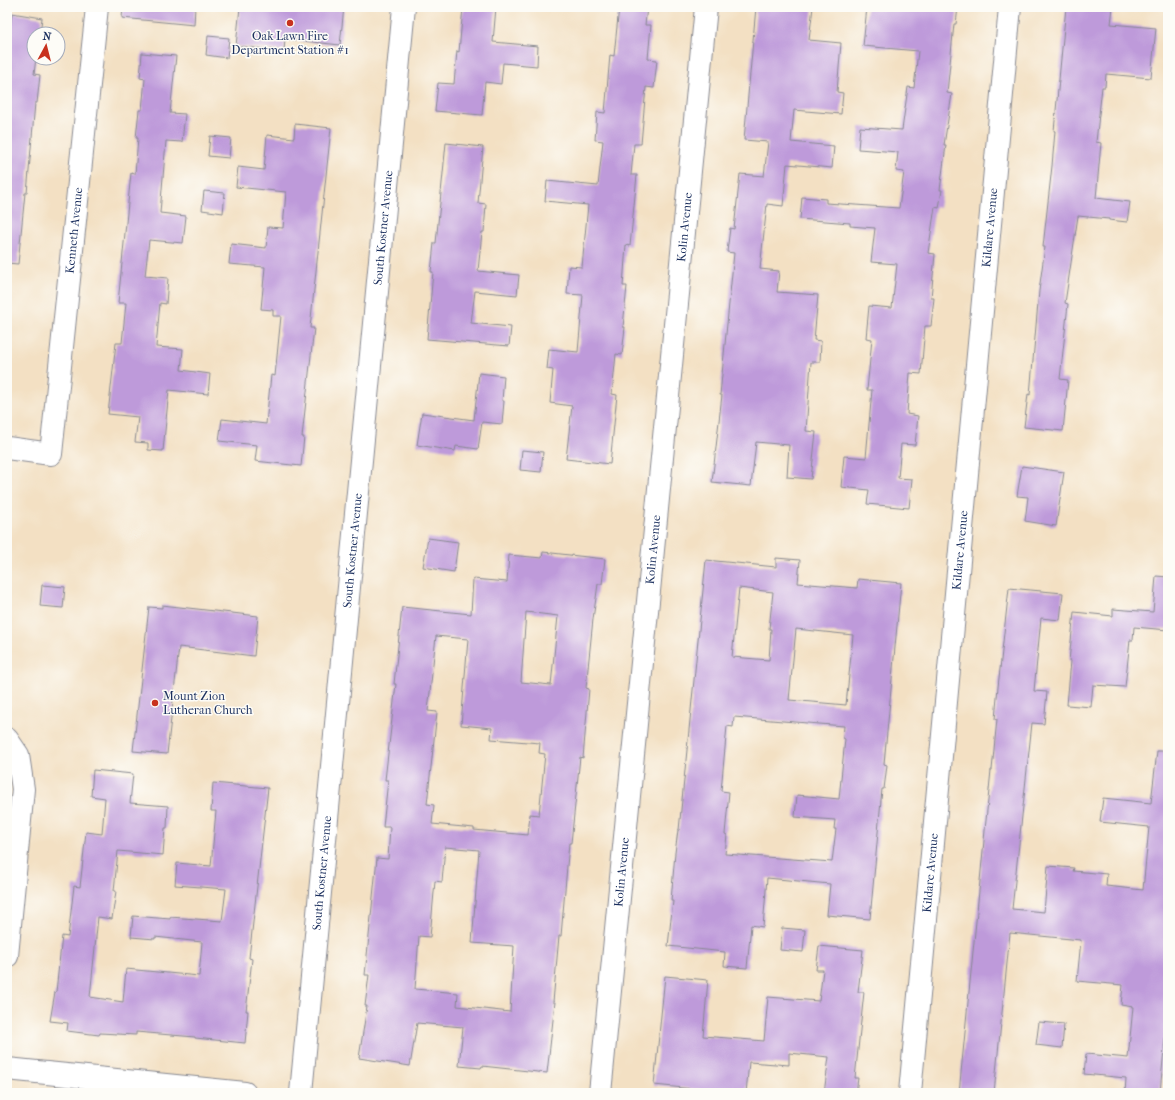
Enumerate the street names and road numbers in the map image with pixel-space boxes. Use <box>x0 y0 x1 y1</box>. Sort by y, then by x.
street label: South Kostner Avenue <box>371 170 395 286</box>
street label: Kenneth Avenue <box>63 187 85 274</box>
street label: Kildare Avenue <box>979 187 1000 268</box>
street label: Kolin Avenue <box>674 192 695 262</box>
street label: South Kostner Avenue <box>340 492 365 608</box>
street label: Kildare Avenue <box>949 510 971 591</box>
street label: Kolin Avenue <box>643 514 663 585</box>
street label: South Kostner Avenue <box>309 815 334 931</box>
street label: Kildare Avenue <box>920 832 941 913</box>
street label: Kolin Avenue <box>611 837 632 907</box>

